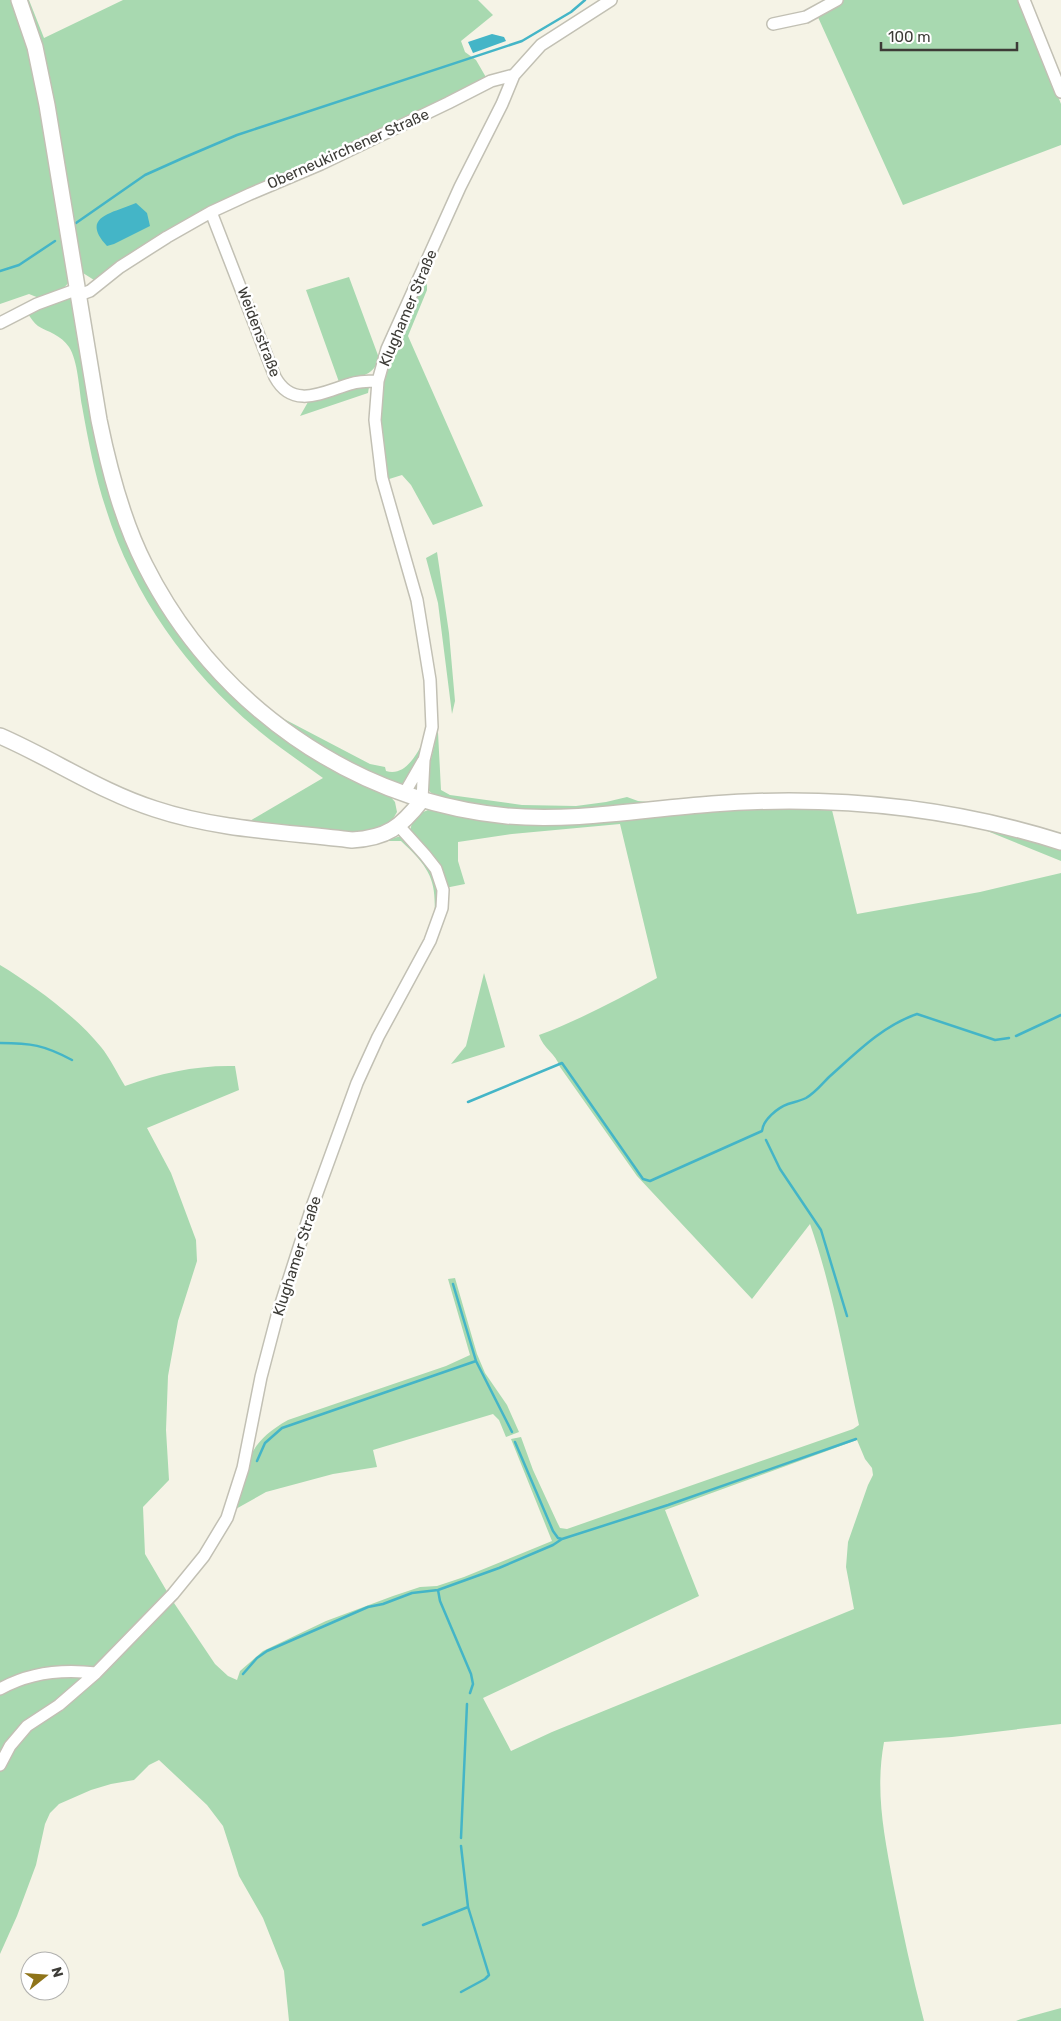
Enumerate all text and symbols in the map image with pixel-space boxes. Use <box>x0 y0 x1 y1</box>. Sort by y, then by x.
scale bar <box>881 20 1017 52</box>
text: 100 m <box>888 28 930 46</box>
street label: Oberneukirchener Straße <box>264 105 432 193</box>
street label: Klughamer Straße <box>375 247 441 369</box>
street label: Weidenstraße <box>234 285 284 379</box>
street label: Klughamer Straße <box>269 1194 325 1318</box>
north arrow <box>20 1951 70 2001</box>
text: N <box>47 1965 67 1980</box>

